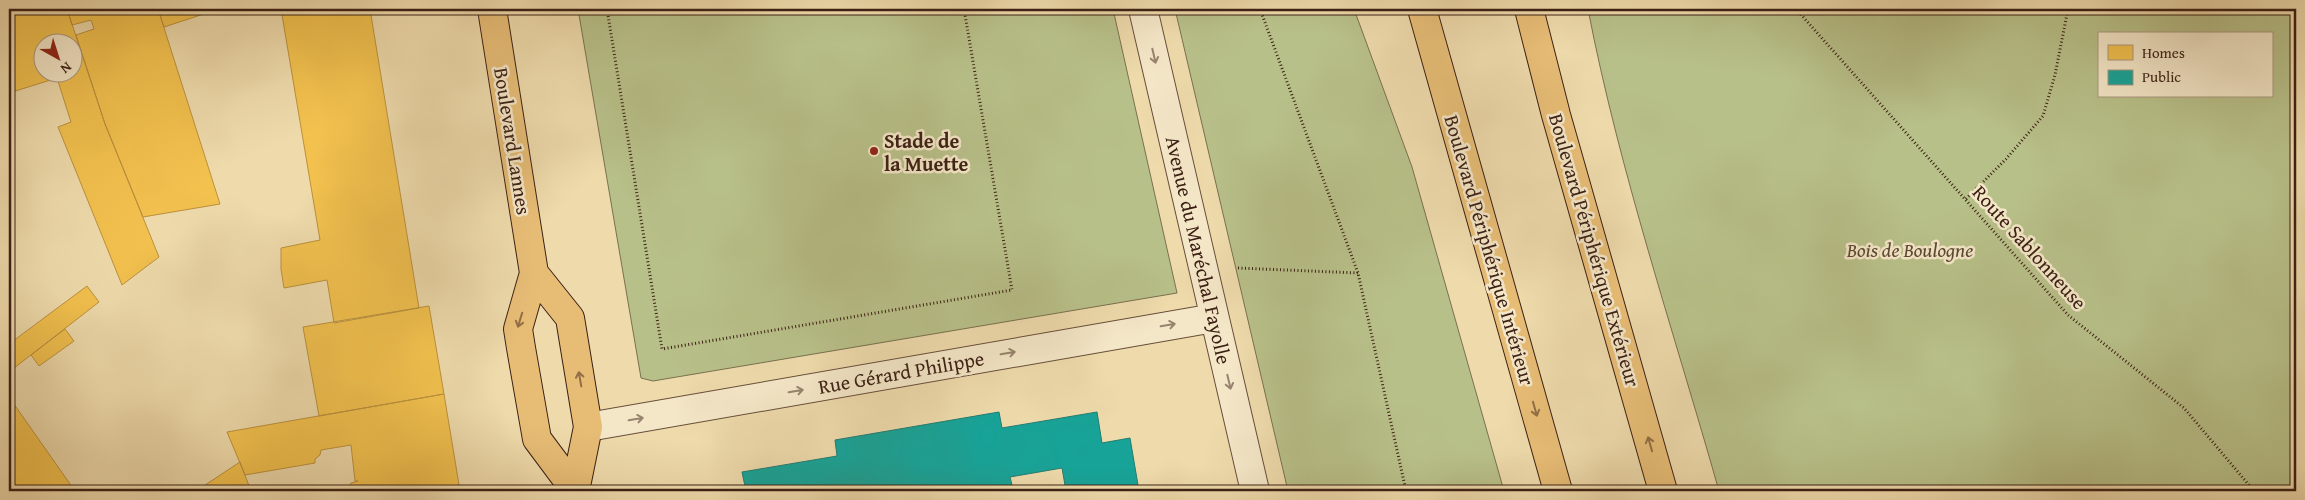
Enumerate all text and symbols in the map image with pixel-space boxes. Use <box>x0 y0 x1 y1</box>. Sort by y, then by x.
north arrow <box>32 32 82 82</box>
legend <box>2098 32 2272 98</box>
text: Homes <box>2142 42 2185 63</box>
one-way arrow <box>1150 48 1159 64</box>
text: N <box>56 57 76 79</box>
street label: Boulevard Lannes <box>487 65 539 217</box>
text: Public <box>2142 66 2181 87</box>
street label: Boulevard Périphérique Extérieur <box>1542 110 1648 390</box>
street label: Boulevard Périphérique Intérieur <box>1437 111 1543 389</box>
place label: Stade de la Muette <box>884 126 968 178</box>
street label: Avenue du Maréchal Fayolle <box>1159 133 1239 367</box>
marker: Stade de la Muette <box>868 145 880 157</box>
street label: Route Sablonneuse <box>1966 178 2094 316</box>
park label: Bois de Boulogne <box>1846 235 1973 264</box>
one-way arrow <box>515 311 525 327</box>
one-way arrow <box>1159 320 1175 330</box>
street label: Rue Gérard Philippe <box>816 343 986 401</box>
one-way arrow <box>999 348 1015 358</box>
one-way arrow <box>575 371 585 387</box>
one-way arrow <box>1225 374 1234 390</box>
one-way arrow <box>787 385 803 395</box>
one-way arrow <box>1531 401 1541 417</box>
one-way arrow <box>627 413 643 423</box>
one-way arrow <box>1644 437 1654 453</box>

